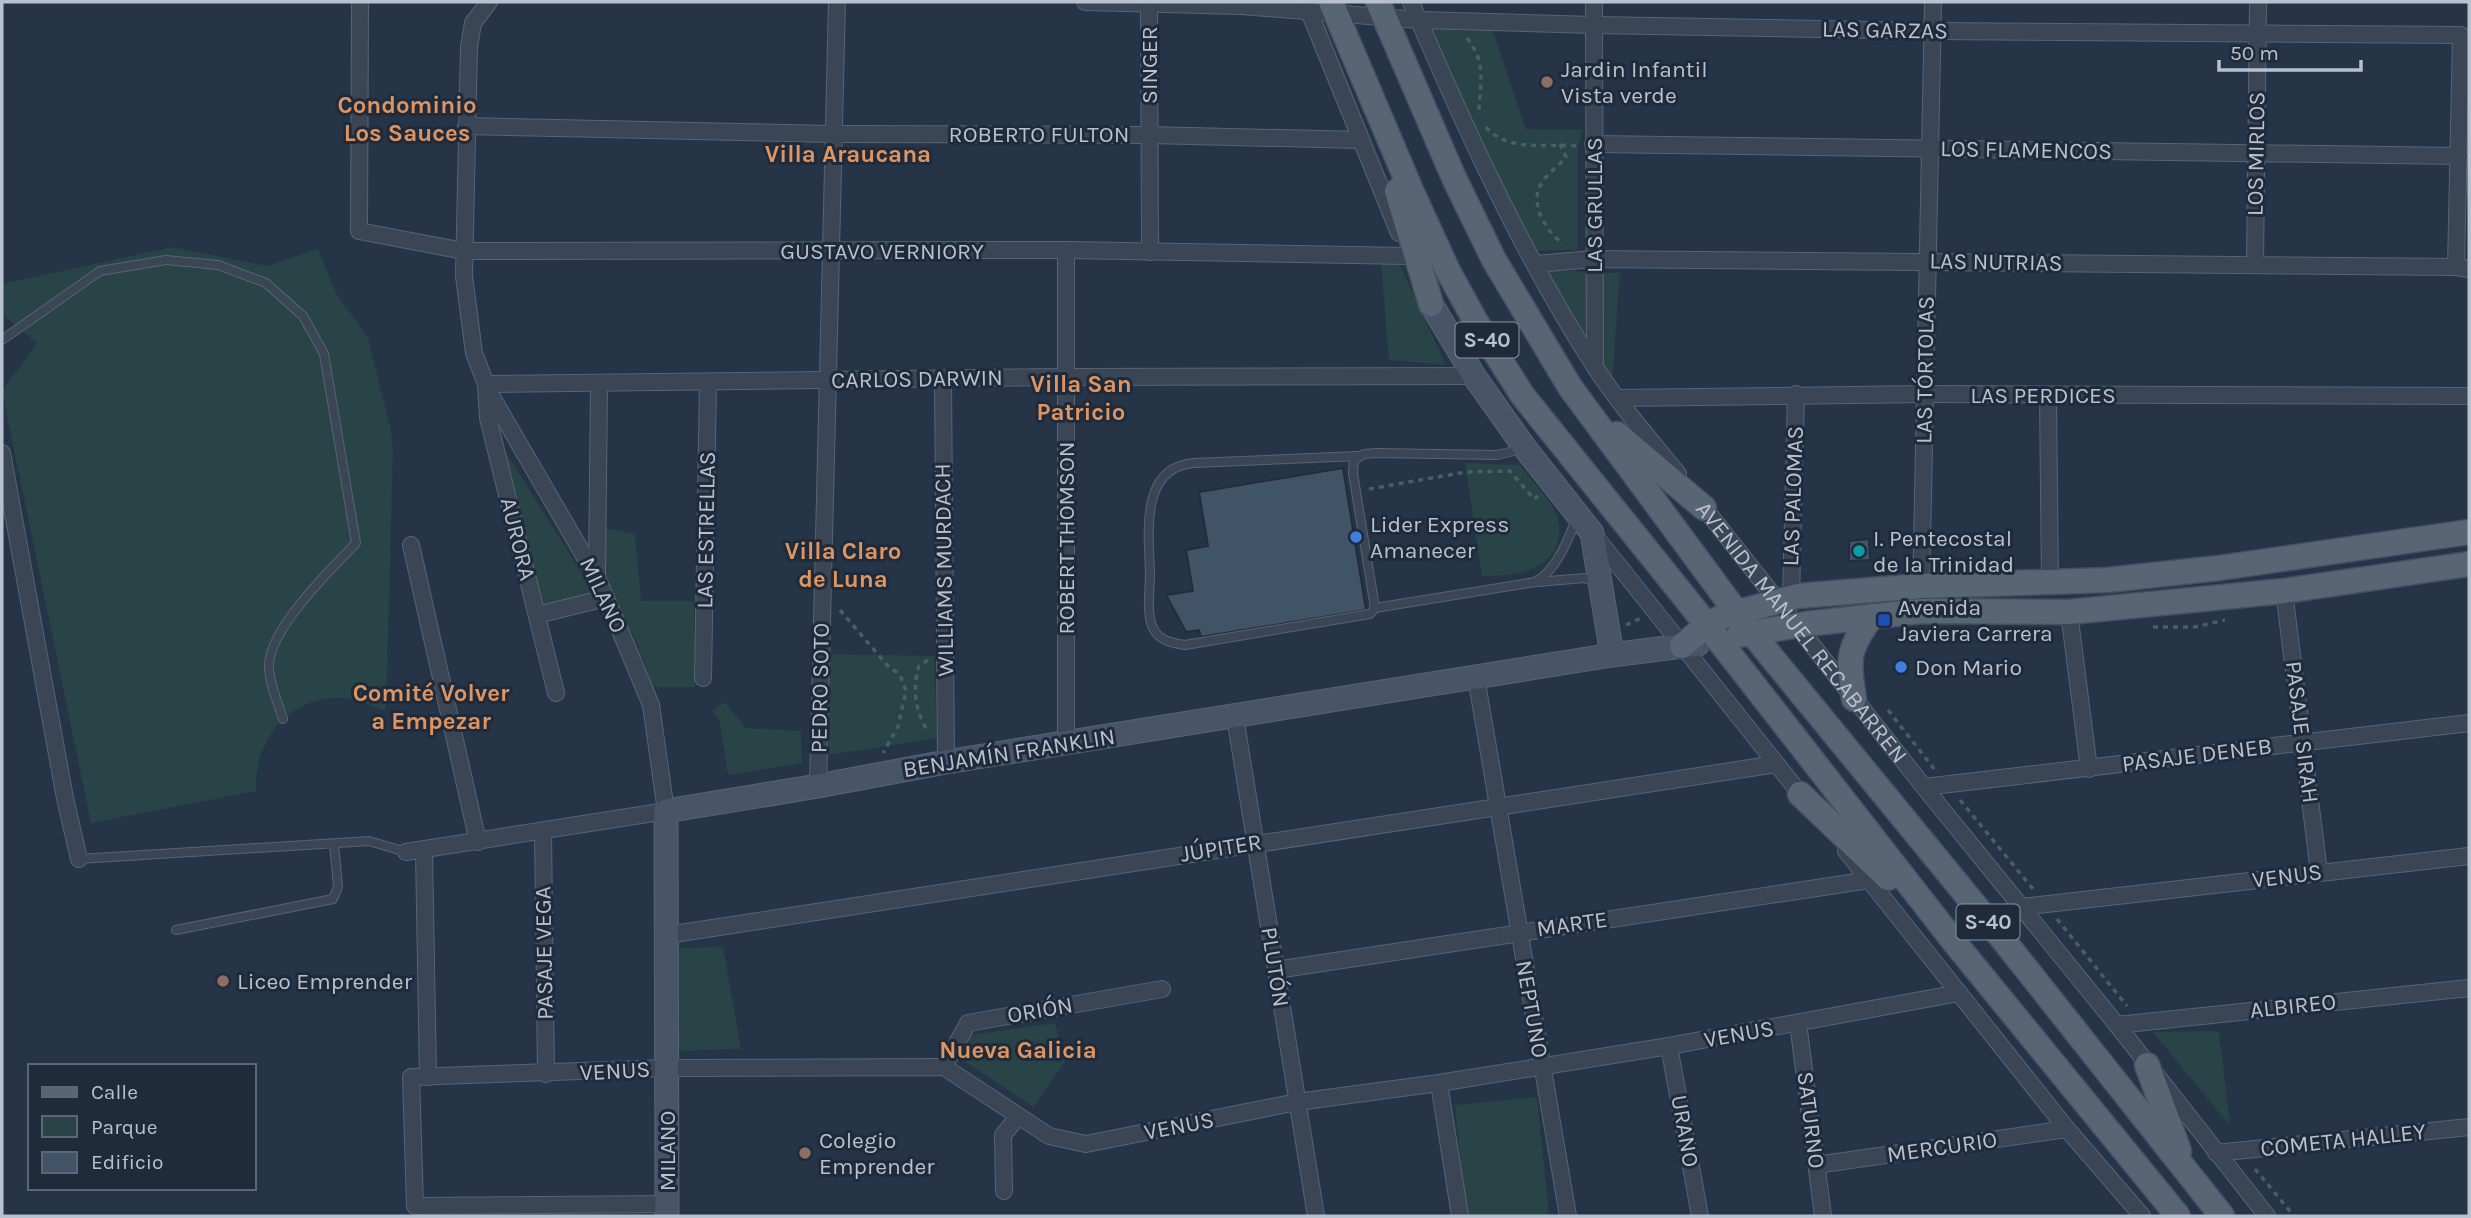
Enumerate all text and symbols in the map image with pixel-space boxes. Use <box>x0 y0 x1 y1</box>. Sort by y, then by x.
street label: LAS GARZAS <box>1822 15 1948 45</box>
street label: SINGER <box>1136 26 1163 104</box>
scale bar <box>2219 28 2361 72</box>
text: 50 m <box>2230 41 2279 65</box>
place label: Jardin Infantil Vista verde <box>1561 56 1708 109</box>
marker: Jardin Infantil Vista verde <box>1539 74 1555 90</box>
district label: Condominio Los Sauces <box>337 91 477 147</box>
street label: LOS MIRLOS <box>2241 92 2271 216</box>
street label: ROBERTO FULTON <box>949 121 1129 148</box>
street label: LOS FLAMENCOS <box>1940 135 2112 165</box>
street label: LAS GRULLAS <box>1581 137 1608 273</box>
district label: Villa Araucana <box>765 140 931 168</box>
street label: GUSTAVO VERNIORY <box>780 238 984 265</box>
street label: LAS NUTRIAS <box>1929 247 2063 277</box>
street label: LAS TÓRTOLAS <box>1910 296 1940 444</box>
road number: S-40 <box>1456 322 1518 358</box>
street label: CARLOS DARWIN <box>831 364 1003 394</box>
district label: Villa San Patricio <box>1030 370 1132 426</box>
street label: LAS PERDICES <box>1970 382 2116 409</box>
street label: LAS PALOMAS <box>1777 425 1809 567</box>
street label: ROBERT THOMSON <box>1053 442 1080 634</box>
street label: LAS ESTRELLAS <box>691 451 721 609</box>
street label: WILLIAMS MURDACH <box>929 463 959 677</box>
street label: AURORA <box>495 495 541 583</box>
street label: AVENIDA MANUEL RECABARREN <box>1691 496 1913 768</box>
place label: Lider Express Amanecer <box>1370 511 1509 564</box>
place label: I. Pentecostal de la Trinidad <box>1873 525 2014 578</box>
marker: Lider Express Amanecer <box>1348 529 1364 545</box>
district label: Villa Claro de Luna <box>785 537 901 593</box>
marker: I. Pentecostal de la Trinidad <box>1851 543 1867 559</box>
street label: MILANO <box>574 553 632 637</box>
place label: Avenida Javiera Carrera <box>1898 594 2053 647</box>
marker: Avenida Javiera Carrera <box>1876 612 1892 628</box>
street label: PEDRO SOTO <box>805 623 835 753</box>
place label: Don Mario <box>1915 654 2022 681</box>
marker: Don Mario <box>1893 659 1909 675</box>
street label: PASAJE SIRAH <box>2280 659 2324 805</box>
district label: Comité Volver a Empezar <box>353 679 510 735</box>
street label: BENJAMÍN FRANKLIN <box>901 723 1117 783</box>
street label: PASAJE DENEB <box>2120 732 2274 778</box>
street label: JÚPITER <box>1178 828 1264 868</box>
street label: VENUS <box>2250 858 2324 894</box>
street label: PASAJE VEGA <box>529 886 559 1020</box>
road number: S-40 <box>1956 904 2020 940</box>
street label: MARTE <box>1535 906 1609 942</box>
street label: PLUTÓN <box>1255 925 1295 1009</box>
street label: NEPTUNO <box>1510 958 1554 1060</box>
place label: Liceo Emprender <box>237 968 413 995</box>
marker: Liceo Emprender <box>215 973 231 989</box>
street label: ALBIREO <box>2249 988 2337 1024</box>
street label: ORIÓN <box>1005 991 1075 1029</box>
street label: VENUS <box>1702 1015 1776 1053</box>
district label: Nueva Galicia <box>939 1036 1097 1064</box>
street label: VENUS <box>579 1056 651 1086</box>
legend <box>28 1064 256 1190</box>
street label: SATURNO <box>1792 1070 1830 1170</box>
text: Calle <box>91 1080 138 1104</box>
street label: URANO <box>1665 1093 1705 1169</box>
street label: VENUS <box>1142 1106 1216 1146</box>
street label: MILANO <box>654 1111 681 1191</box>
text: Parque <box>91 1115 158 1139</box>
street label: COMETA HALLEY <box>2259 1118 2427 1162</box>
street label: MERCURIO <box>1885 1126 1999 1168</box>
place label: Colegio Emprender <box>819 1127 935 1180</box>
marker: Colegio Emprender <box>797 1145 813 1161</box>
text: Edificio <box>91 1150 164 1174</box>

